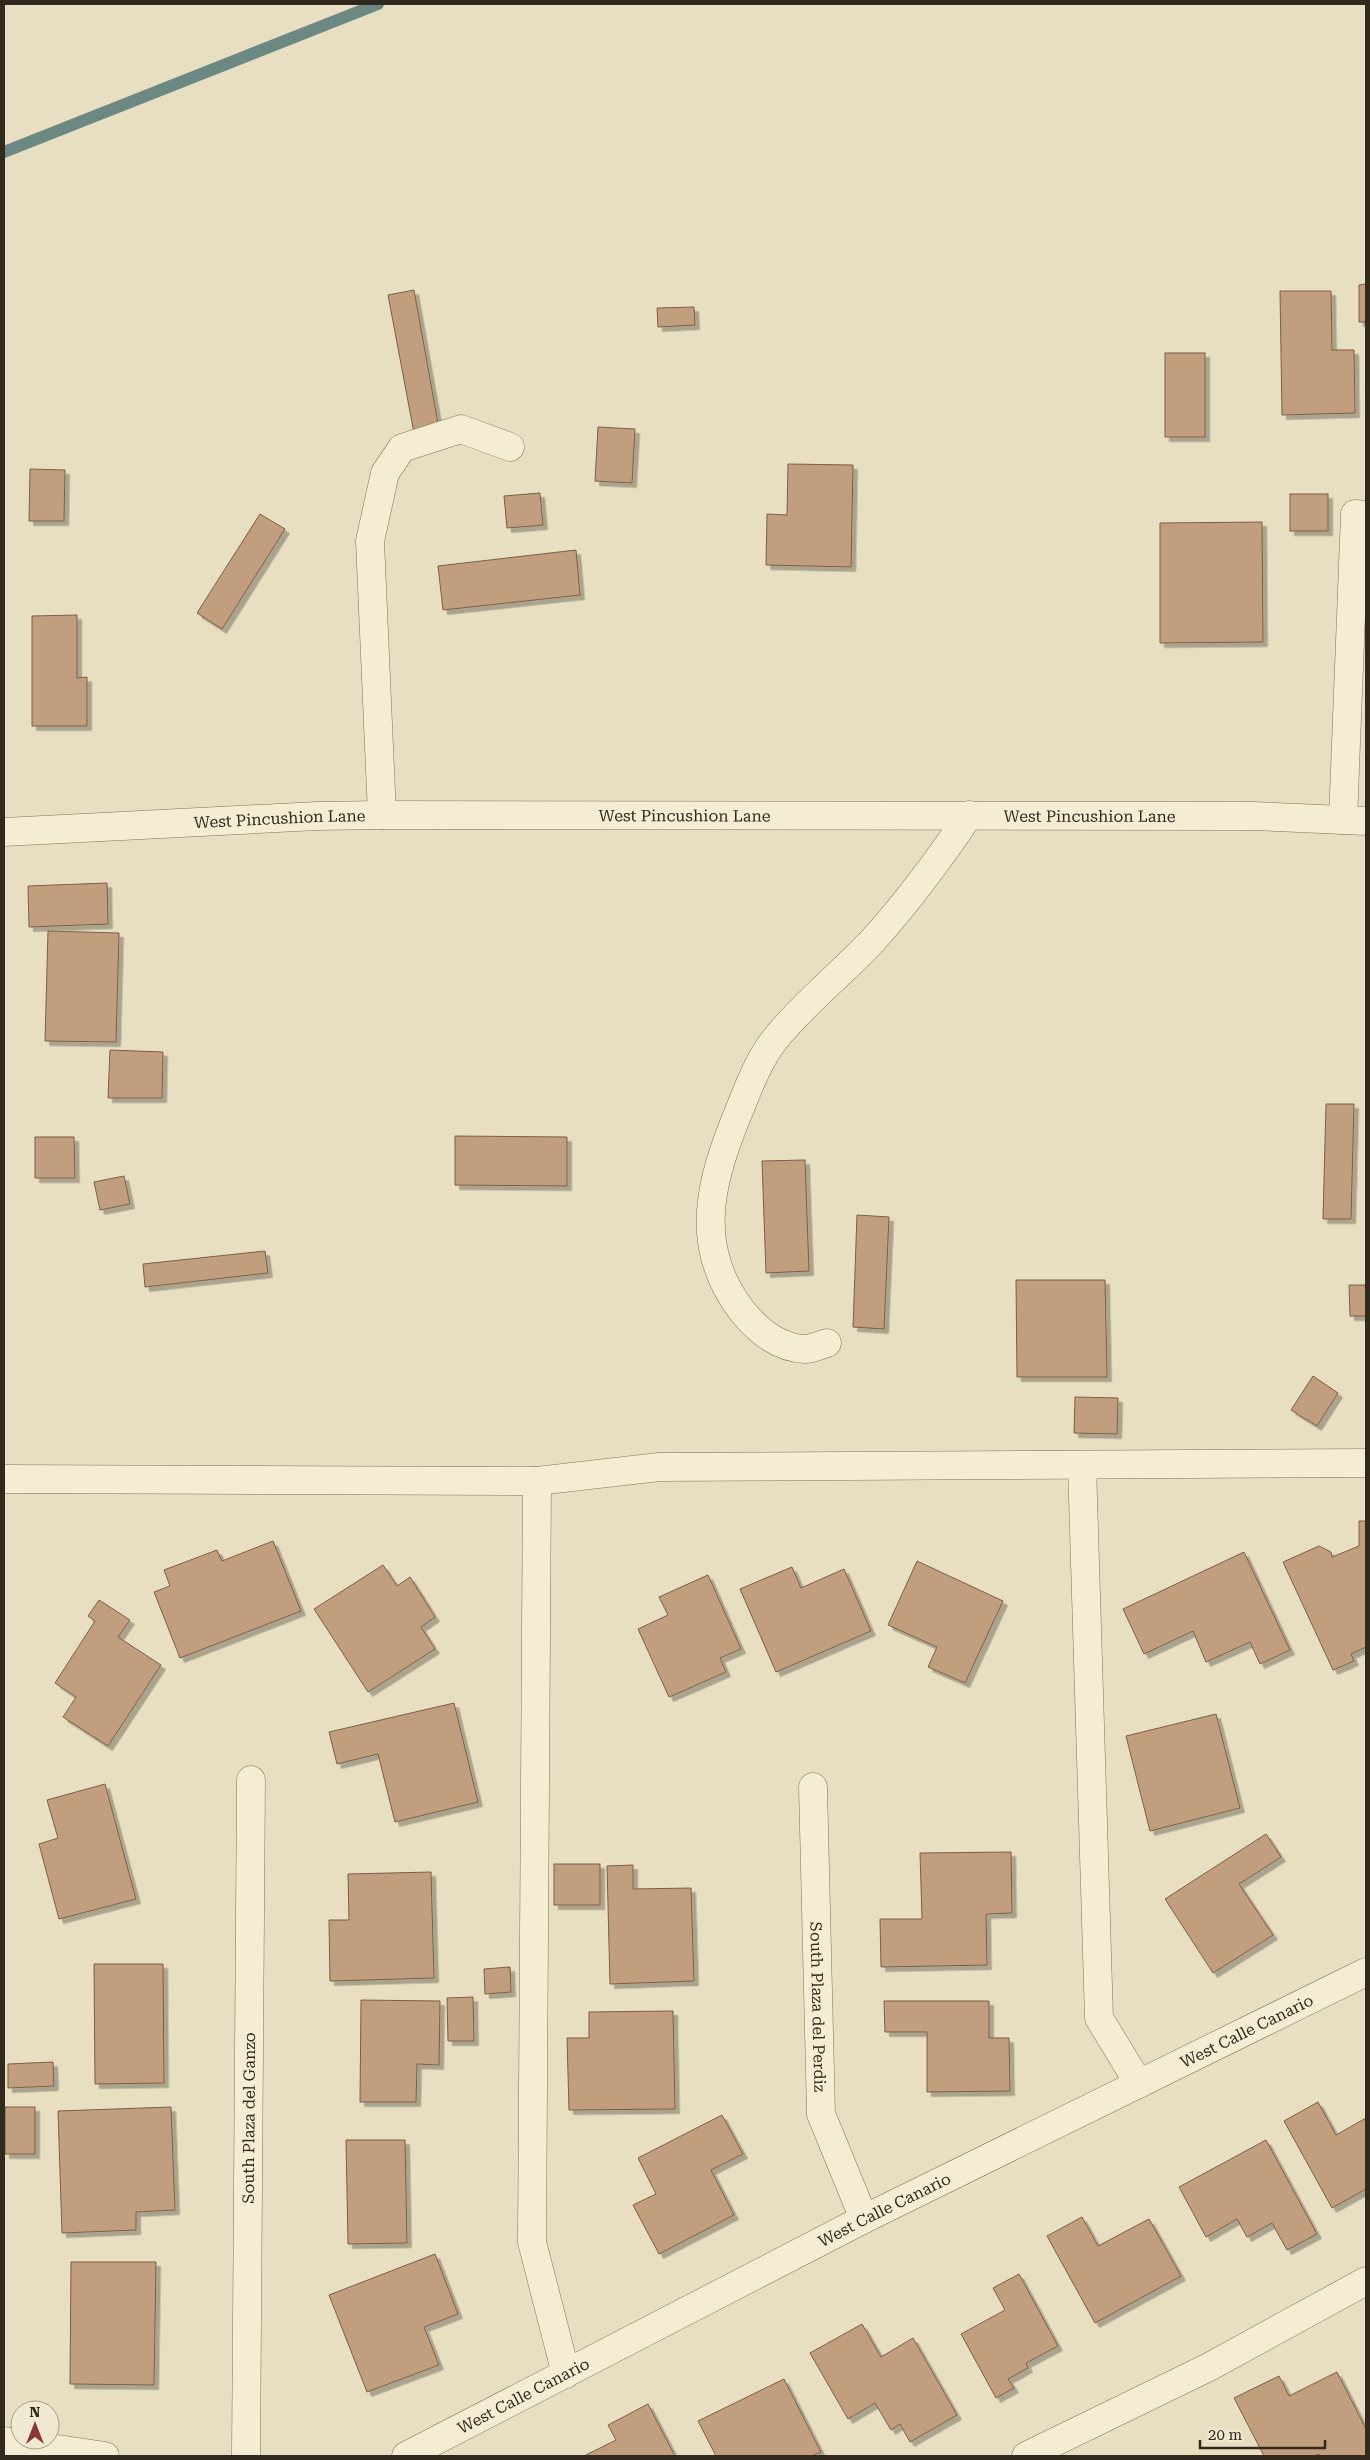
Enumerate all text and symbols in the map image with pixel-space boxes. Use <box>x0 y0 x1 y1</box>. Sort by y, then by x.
street label: West Pincushion Lane <box>193 806 366 832</box>
street label: West Pincushion Lane <box>599 806 771 825</box>
street label: West Pincushion Lane <box>1004 806 1176 825</box>
street label: South Plaza del Perdiz <box>807 1921 830 2093</box>
street label: West Calle Canario <box>1177 1990 1316 2071</box>
street label: South Plaza del Ganzo <box>238 2032 259 2204</box>
street label: West Calle Canario <box>815 2168 954 2251</box>
street label: West Calle Canario <box>454 2353 592 2437</box>
north arrow <box>10 2400 60 2450</box>
text: N <box>30 2404 41 2420</box>
scale bar <box>1200 2418 1325 2450</box>
text: 20 m <box>1208 2426 1243 2444</box>

